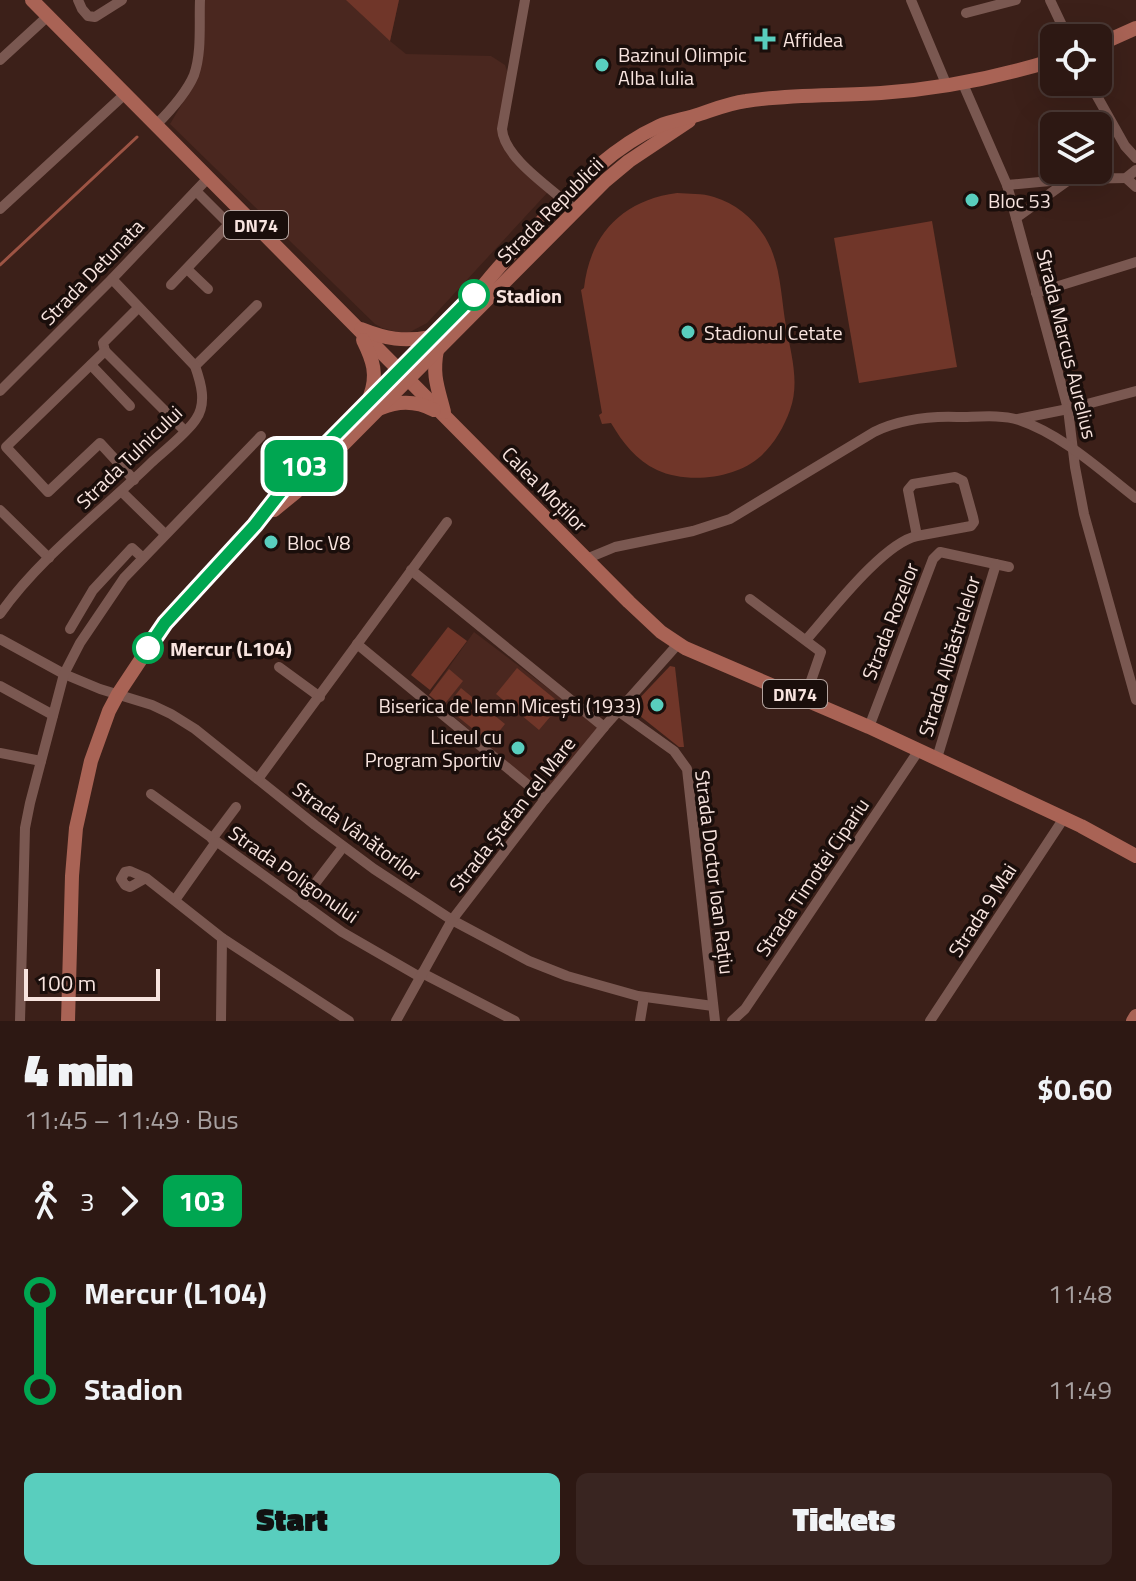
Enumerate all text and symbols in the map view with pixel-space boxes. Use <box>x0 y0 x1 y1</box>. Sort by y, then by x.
place label: Affidea <box>783 24 843 55</box>
map controls <box>1040 24 1112 184</box>
button: locate <box>1040 24 1112 96</box>
marker: Affidea <box>754 28 776 50</box>
place label: Bazinul Olimpic Alba Iulia <box>618 39 747 93</box>
marker: Bazinul Olimpic Alba Iulia <box>593 56 611 74</box>
button: layers <box>1040 112 1112 184</box>
street label: Strada Republicii <box>490 150 610 270</box>
place label: Bloc 53 <box>988 185 1051 216</box>
marker: Bloc 53 <box>963 191 981 209</box>
road number: DN74 <box>224 211 288 239</box>
street label: Strada Detunata <box>33 212 151 332</box>
street label: Strada Marcus Aurelius <box>1028 246 1106 442</box>
marker: Stadion <box>459 280 489 310</box>
place label: Stadion <box>496 280 562 311</box>
place label: Stadionul Cetate <box>704 317 842 348</box>
marker: Stadionul Cetate <box>679 323 697 341</box>
street label: Strada Tulnicului <box>69 398 189 516</box>
street label: Calea Moților <box>495 439 595 539</box>
line badge: 103 <box>258 440 350 492</box>
text: 103 <box>280 444 328 487</box>
place label: Bloc V8 <box>287 527 350 558</box>
marker: Bloc V8 <box>262 533 280 551</box>
street label: Strada Rozelor <box>853 558 927 684</box>
street label: Strada Albăstrelelor <box>910 572 988 740</box>
marker: Mercur (L104) <box>133 633 163 663</box>
place label: Mercur (L104) <box>170 633 292 664</box>
road number: DN74 <box>763 680 827 708</box>
place label: Biserica de lemn Micești (1933) <box>378 690 641 721</box>
marker: Biserica de lemn Micești (1933) <box>648 696 666 714</box>
place label: Liceul cu Program Sportiv <box>365 721 502 775</box>
street label: Strada Ștefan cel Mare <box>441 729 583 899</box>
marker: Liceul cu Program Sportiv <box>509 739 527 757</box>
street label: Strada Doctor Ioan Rațiu <box>687 768 743 976</box>
street label: Strada Vânătorilor <box>286 774 428 888</box>
street label: Strada Timotei Cipariu <box>747 791 877 963</box>
street label: Strada Poligonului <box>223 817 365 931</box>
street label: Strada 9 Mai <box>940 857 1024 963</box>
scale bar <box>24 965 160 1001</box>
text: 100 m <box>36 966 96 1000</box>
text: 4 min <box>24 1036 133 1103</box>
text: $0.60 <box>1037 1066 1112 1112</box>
text: 11:45 – 11:49 · Bus <box>24 1100 239 1139</box>
icon: walk <box>24 1179 68 1223</box>
icon: forward <box>107 1179 151 1223</box>
text: 103 <box>179 1179 226 1222</box>
text: 3 <box>80 1182 95 1221</box>
text: Mercur (L104) <box>84 1270 267 1316</box>
text: 11:48 <box>1048 1274 1112 1313</box>
text: Stadion <box>84 1366 183 1412</box>
text: 11:49 <box>1048 1370 1112 1409</box>
button: Start <box>24 1473 560 1565</box>
button: Tickets <box>576 1473 1112 1565</box>

